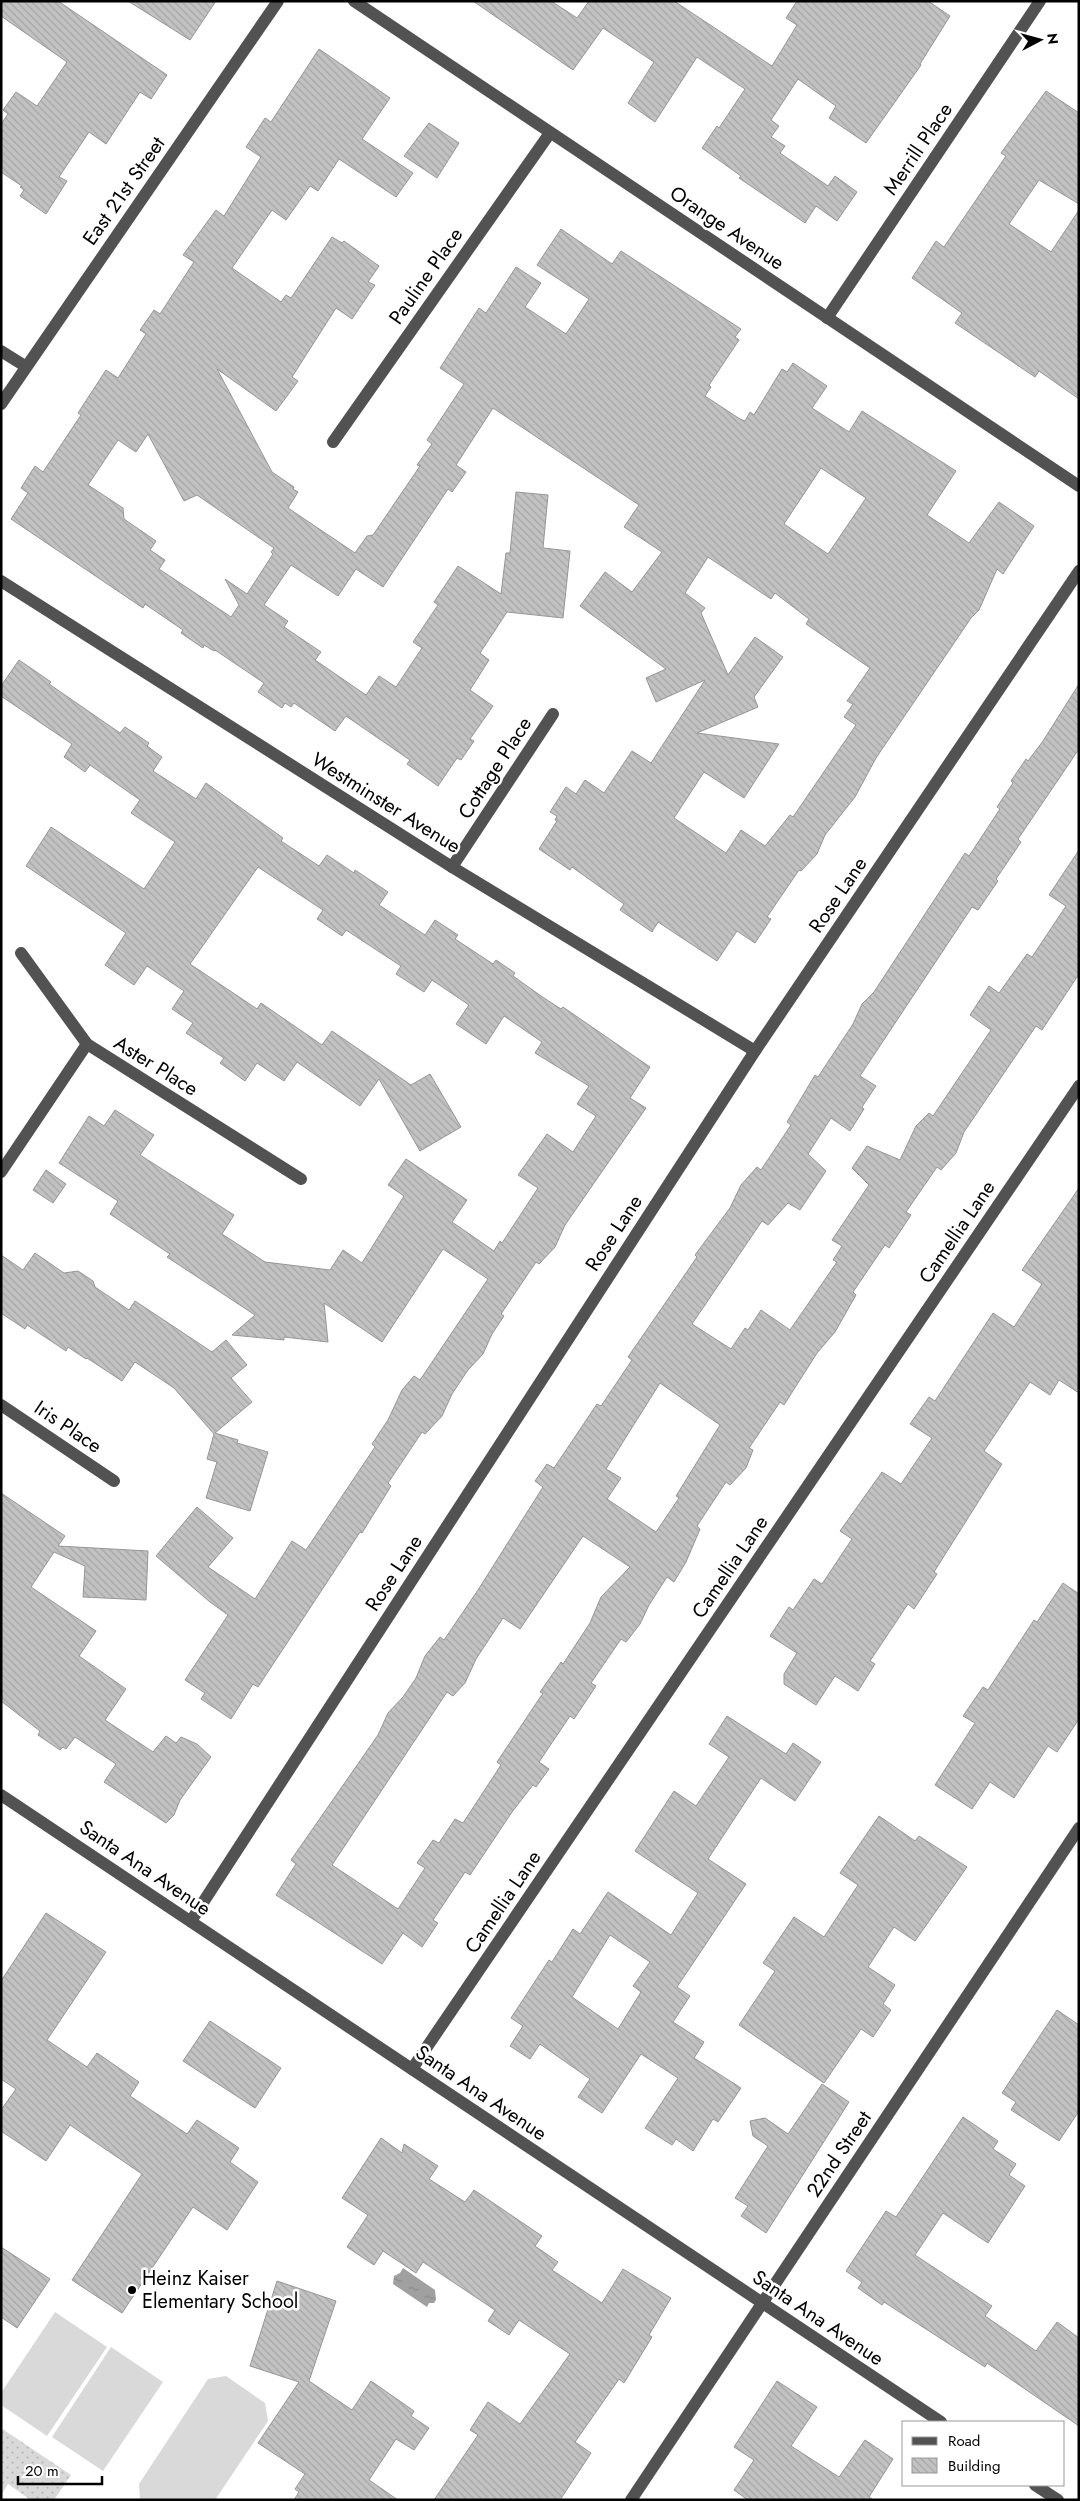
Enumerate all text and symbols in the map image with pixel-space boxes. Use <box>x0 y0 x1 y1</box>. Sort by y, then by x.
north arrow <box>1015 15 1065 65</box>
text: N <box>1042 32 1063 45</box>
street label: Merrill Place <box>876 97 960 201</box>
street label: East 21st Street <box>76 131 172 251</box>
street label: Orange Avenue <box>664 179 790 277</box>
street label: Pauline Place <box>382 222 470 330</box>
street label: Cottage Place <box>451 711 539 825</box>
street label: Westminster Avenue <box>306 745 466 861</box>
street label: Rose Lane <box>802 851 874 939</box>
street label: Aster Place <box>108 1029 204 1103</box>
street label: Camellia Lane <box>912 1175 1002 1289</box>
street label: Rose Lane <box>578 1189 650 1277</box>
street label: Iris Place <box>28 1394 108 1460</box>
street label: Camellia Lane <box>685 1510 775 1624</box>
street label: Rose Lane <box>358 1529 430 1617</box>
street label: Santa Ana Avenue <box>73 1813 217 1923</box>
street label: Camellia Lane <box>458 1845 548 1959</box>
street label: Santa Ana Avenue <box>409 2038 553 2148</box>
street label: 22nd Street <box>799 2105 879 2203</box>
street label: Santa Ana Avenue <box>746 2263 890 2373</box>
place label: Heinz Kaiser Elementary School <box>142 2264 298 2316</box>
marker: Heinz Kaiser Elementary School <box>126 2284 138 2296</box>
legend <box>902 2421 1065 2486</box>
text: Road <box>948 2430 980 2452</box>
scale bar <box>18 2454 101 2486</box>
text: Building <box>948 2455 1000 2477</box>
text: 20 m <box>25 2460 59 2482</box>

